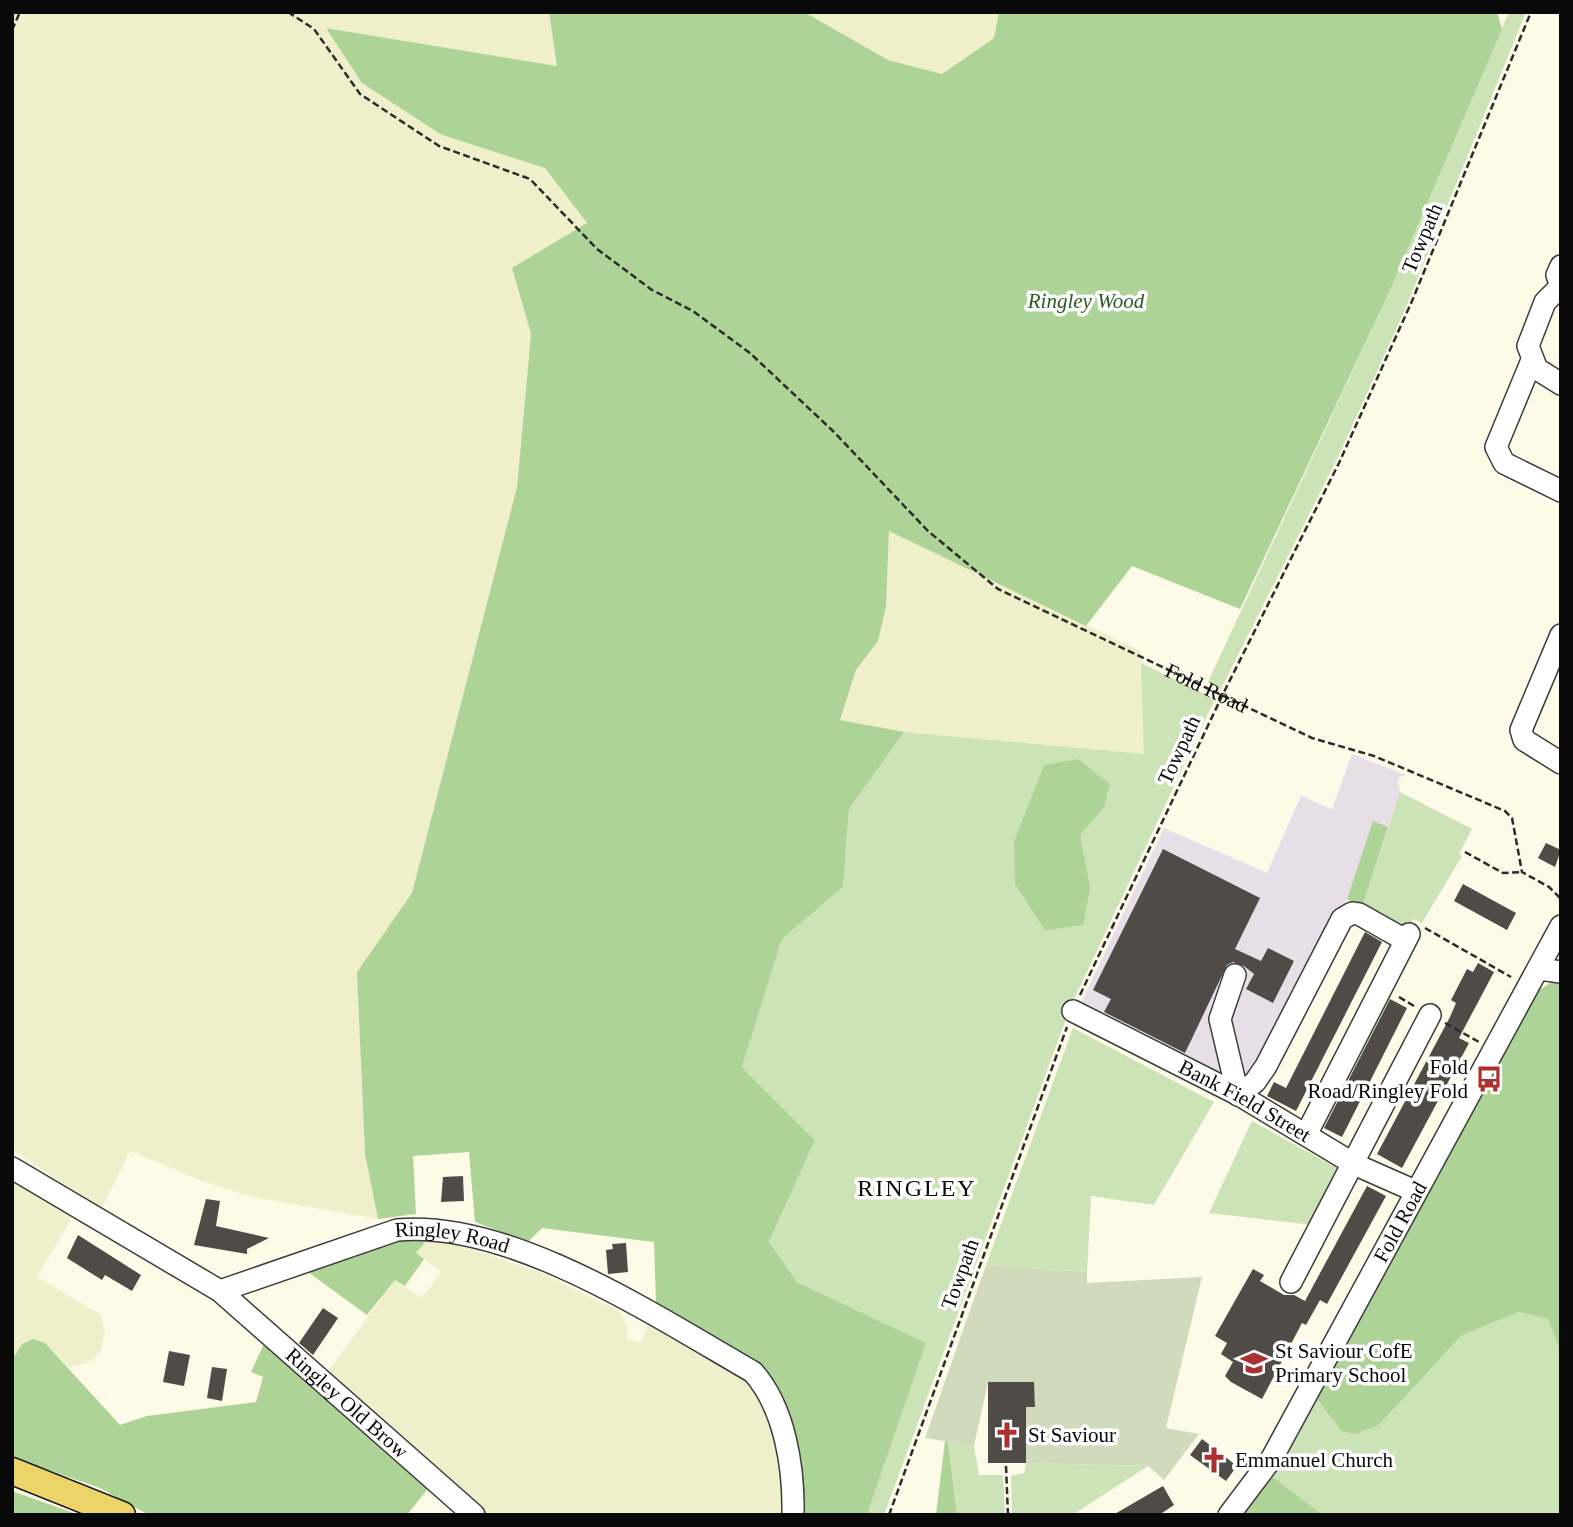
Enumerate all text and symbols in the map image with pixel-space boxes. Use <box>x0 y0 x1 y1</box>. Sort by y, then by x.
street label: Towpath <box>1397 199 1448 276</box>
park label: Ringley Wood <box>1027 289 1145 313</box>
street label: Fold Road <box>1162 658 1252 718</box>
street label: Towpath <box>1153 711 1206 788</box>
street label: Bank Field Street <box>1175 1055 1315 1147</box>
place label: Fold Road/Ringley Fold <box>1308 1055 1468 1103</box>
bus stop icon: Fold Road/Ringley Fold <box>1474 1064 1504 1094</box>
district label: RINGLEY <box>857 1175 977 1201</box>
street label: Fold Road <box>1369 1177 1432 1266</box>
street label: Ringley Road <box>394 1217 513 1258</box>
street label: Towpath <box>936 1235 984 1312</box>
place label: St Saviour CofE Primary School <box>1275 1339 1413 1387</box>
street label: Ringley Old Brow <box>281 1343 414 1464</box>
school or university icon: St Saviour CofE Primary School <box>1239 1348 1269 1378</box>
church icon: St Saviour <box>992 1420 1022 1450</box>
place label: St Saviour <box>1028 1423 1116 1447</box>
church icon: Emmanuel Church <box>1199 1445 1229 1475</box>
place label: Emmanuel Church <box>1235 1448 1394 1472</box>

